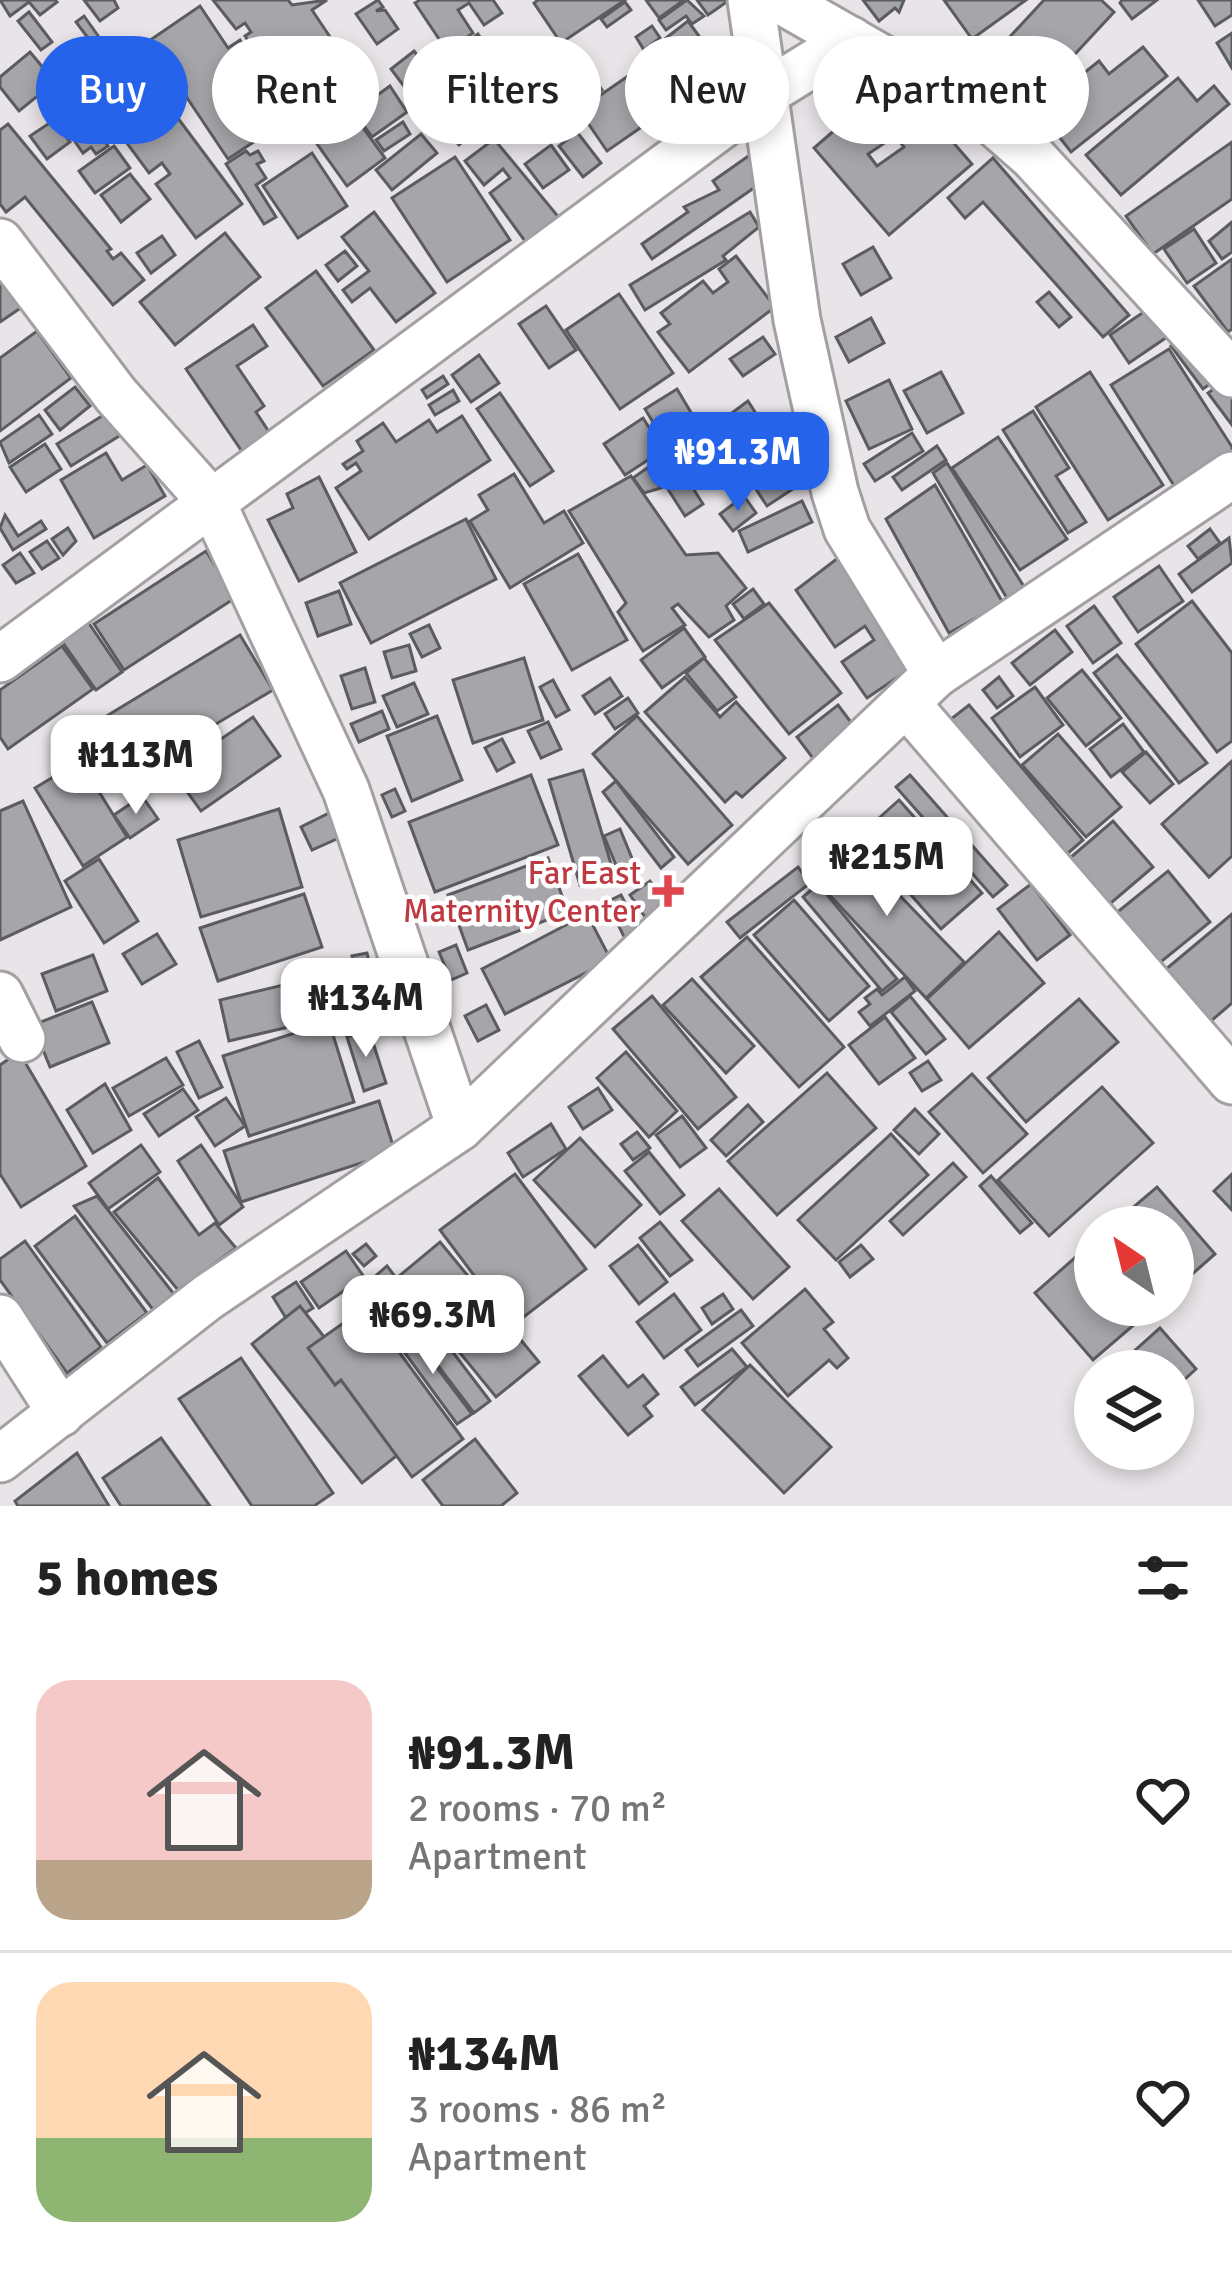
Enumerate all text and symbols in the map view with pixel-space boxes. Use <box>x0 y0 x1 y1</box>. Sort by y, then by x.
chip: Buy <box>36 36 188 144</box>
chip: Rent <box>212 36 379 144</box>
chip: Filters <box>403 36 601 144</box>
chip: New <box>625 36 789 144</box>
chip: Apartment <box>813 36 1089 144</box>
pin: ₦91.3M <box>640 412 836 514</box>
text: ₦91.3M <box>674 427 802 475</box>
pin: ₦113M <box>52 715 220 817</box>
text: ₦113M <box>78 730 194 778</box>
pin: ₦215M <box>803 817 971 919</box>
text: ₦215M <box>829 832 945 880</box>
place label: Far East Maternity Center <box>403 853 641 932</box>
marker: Far East Maternity Center <box>652 875 684 907</box>
pin: ₦134M <box>282 958 450 1060</box>
text: ₦134M <box>308 973 424 1021</box>
north arrow <box>1074 1206 1194 1326</box>
map controls <box>1074 1206 1194 1470</box>
pin: ₦69.3M <box>335 1275 531 1377</box>
text: ₦69.3M <box>369 1290 497 1338</box>
button: layers <box>1074 1350 1194 1470</box>
icon: filters <box>1130 1545 1196 1611</box>
text: 5 homes <box>36 1547 218 1610</box>
text: ₦91.3M <box>408 1721 575 1784</box>
icon: home <box>132 1728 276 1872</box>
icon: heart <box>1130 1767 1196 1833</box>
text: 2 rooms · 70 m² <box>408 1784 667 1832</box>
text: Apartment <box>408 1832 587 1880</box>
text: ₦134M <box>408 2022 561 2085</box>
icon: home <box>132 2030 276 2174</box>
icon: heart <box>1130 2069 1196 2135</box>
text: 3 rooms · 86 m² <box>408 2085 667 2133</box>
text: Apartment <box>408 2133 587 2181</box>

